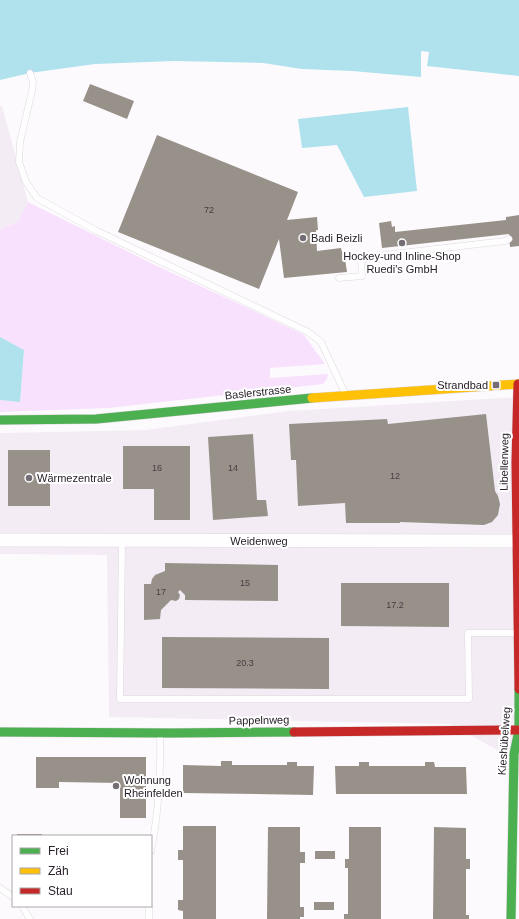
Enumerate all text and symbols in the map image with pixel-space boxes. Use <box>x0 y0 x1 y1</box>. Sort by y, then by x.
house number: 72 <box>204 205 214 215</box>
place label: Badi Beizli <box>311 232 362 244</box>
marker: Badi Beizli <box>298 233 308 243</box>
marker: Hockey-und Inline-Shop Ruedi's GmbH <box>397 238 407 248</box>
place label: Hockey-und Inline-Shop Ruedi's GmbH <box>343 250 461 275</box>
place label: Strandbad <box>437 379 488 391</box>
marker: Strandbad <box>491 380 501 390</box>
street label: Baslerstrasse <box>224 383 292 401</box>
street label: Libellenweg <box>497 433 511 491</box>
house number: 16 <box>152 463 162 473</box>
house number: 14 <box>228 463 238 473</box>
house number: 12 <box>390 471 400 481</box>
place label: Wärmezentrale <box>37 472 112 484</box>
marker: Wärmezentrale <box>24 473 34 483</box>
street label: Weidenweg <box>230 535 288 547</box>
house number: 15 <box>240 578 250 588</box>
house number: 17 <box>156 587 166 597</box>
house number: 17.2 <box>386 600 404 610</box>
house number: 20.3 <box>236 658 254 668</box>
street label: Kieshübelweg <box>496 706 512 776</box>
street label: Pappelnweg <box>229 713 289 727</box>
place label: Wohnung Rheinfelden <box>124 774 183 799</box>
marker: Wohnung Rheinfelden <box>111 781 121 791</box>
legend <box>12 835 152 907</box>
text: Frei <box>48 844 69 858</box>
text: Zäh <box>48 864 69 878</box>
text: Stau <box>48 884 73 898</box>

